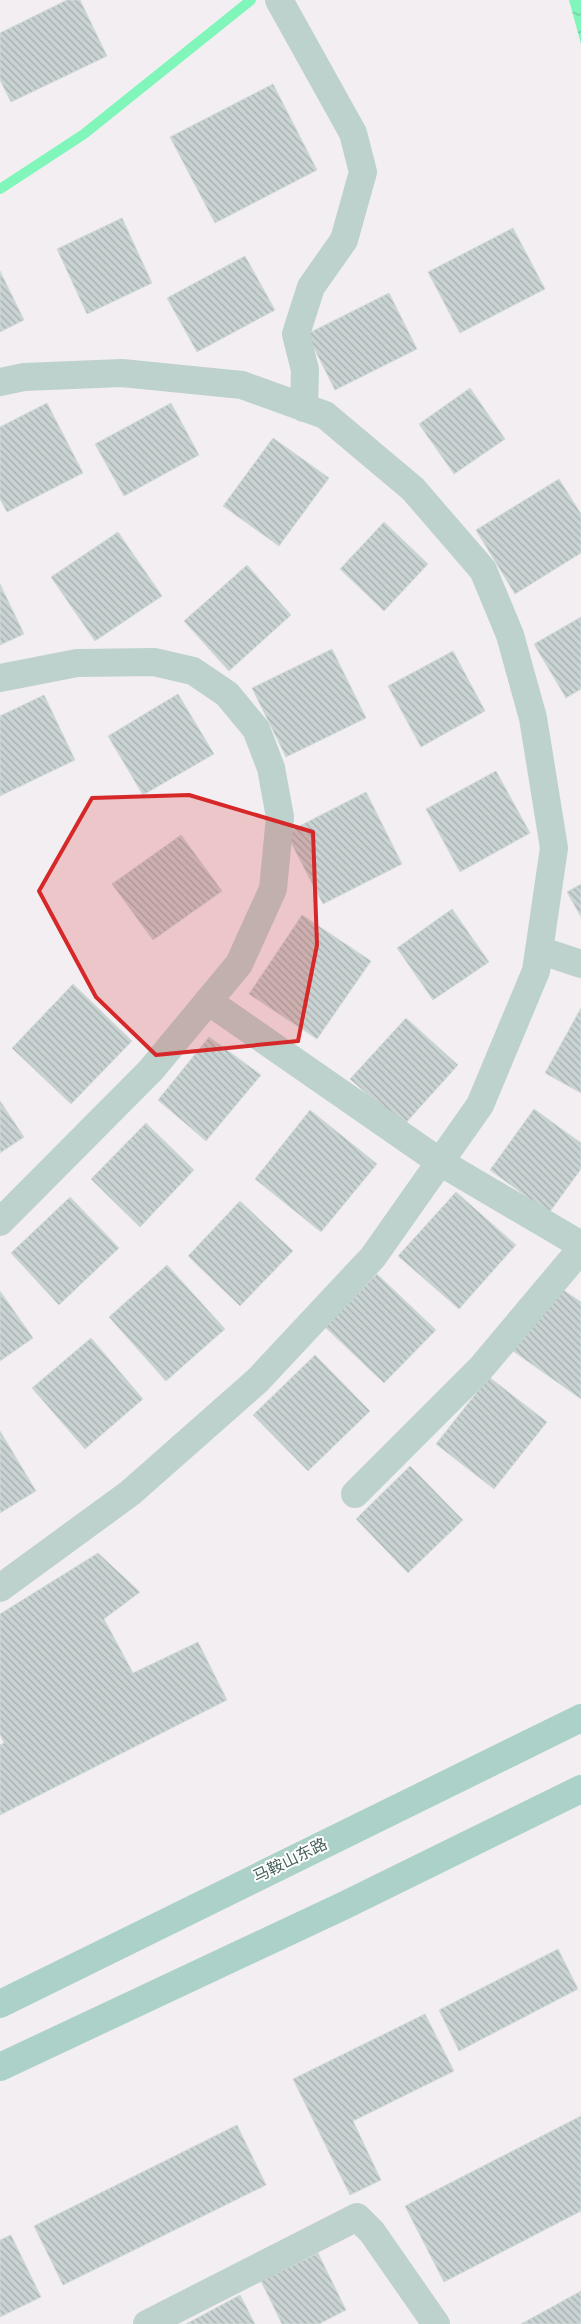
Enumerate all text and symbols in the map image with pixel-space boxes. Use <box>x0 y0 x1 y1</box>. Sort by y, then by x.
street label: 马鞍山东路 <box>250 1834 330 1886</box>

